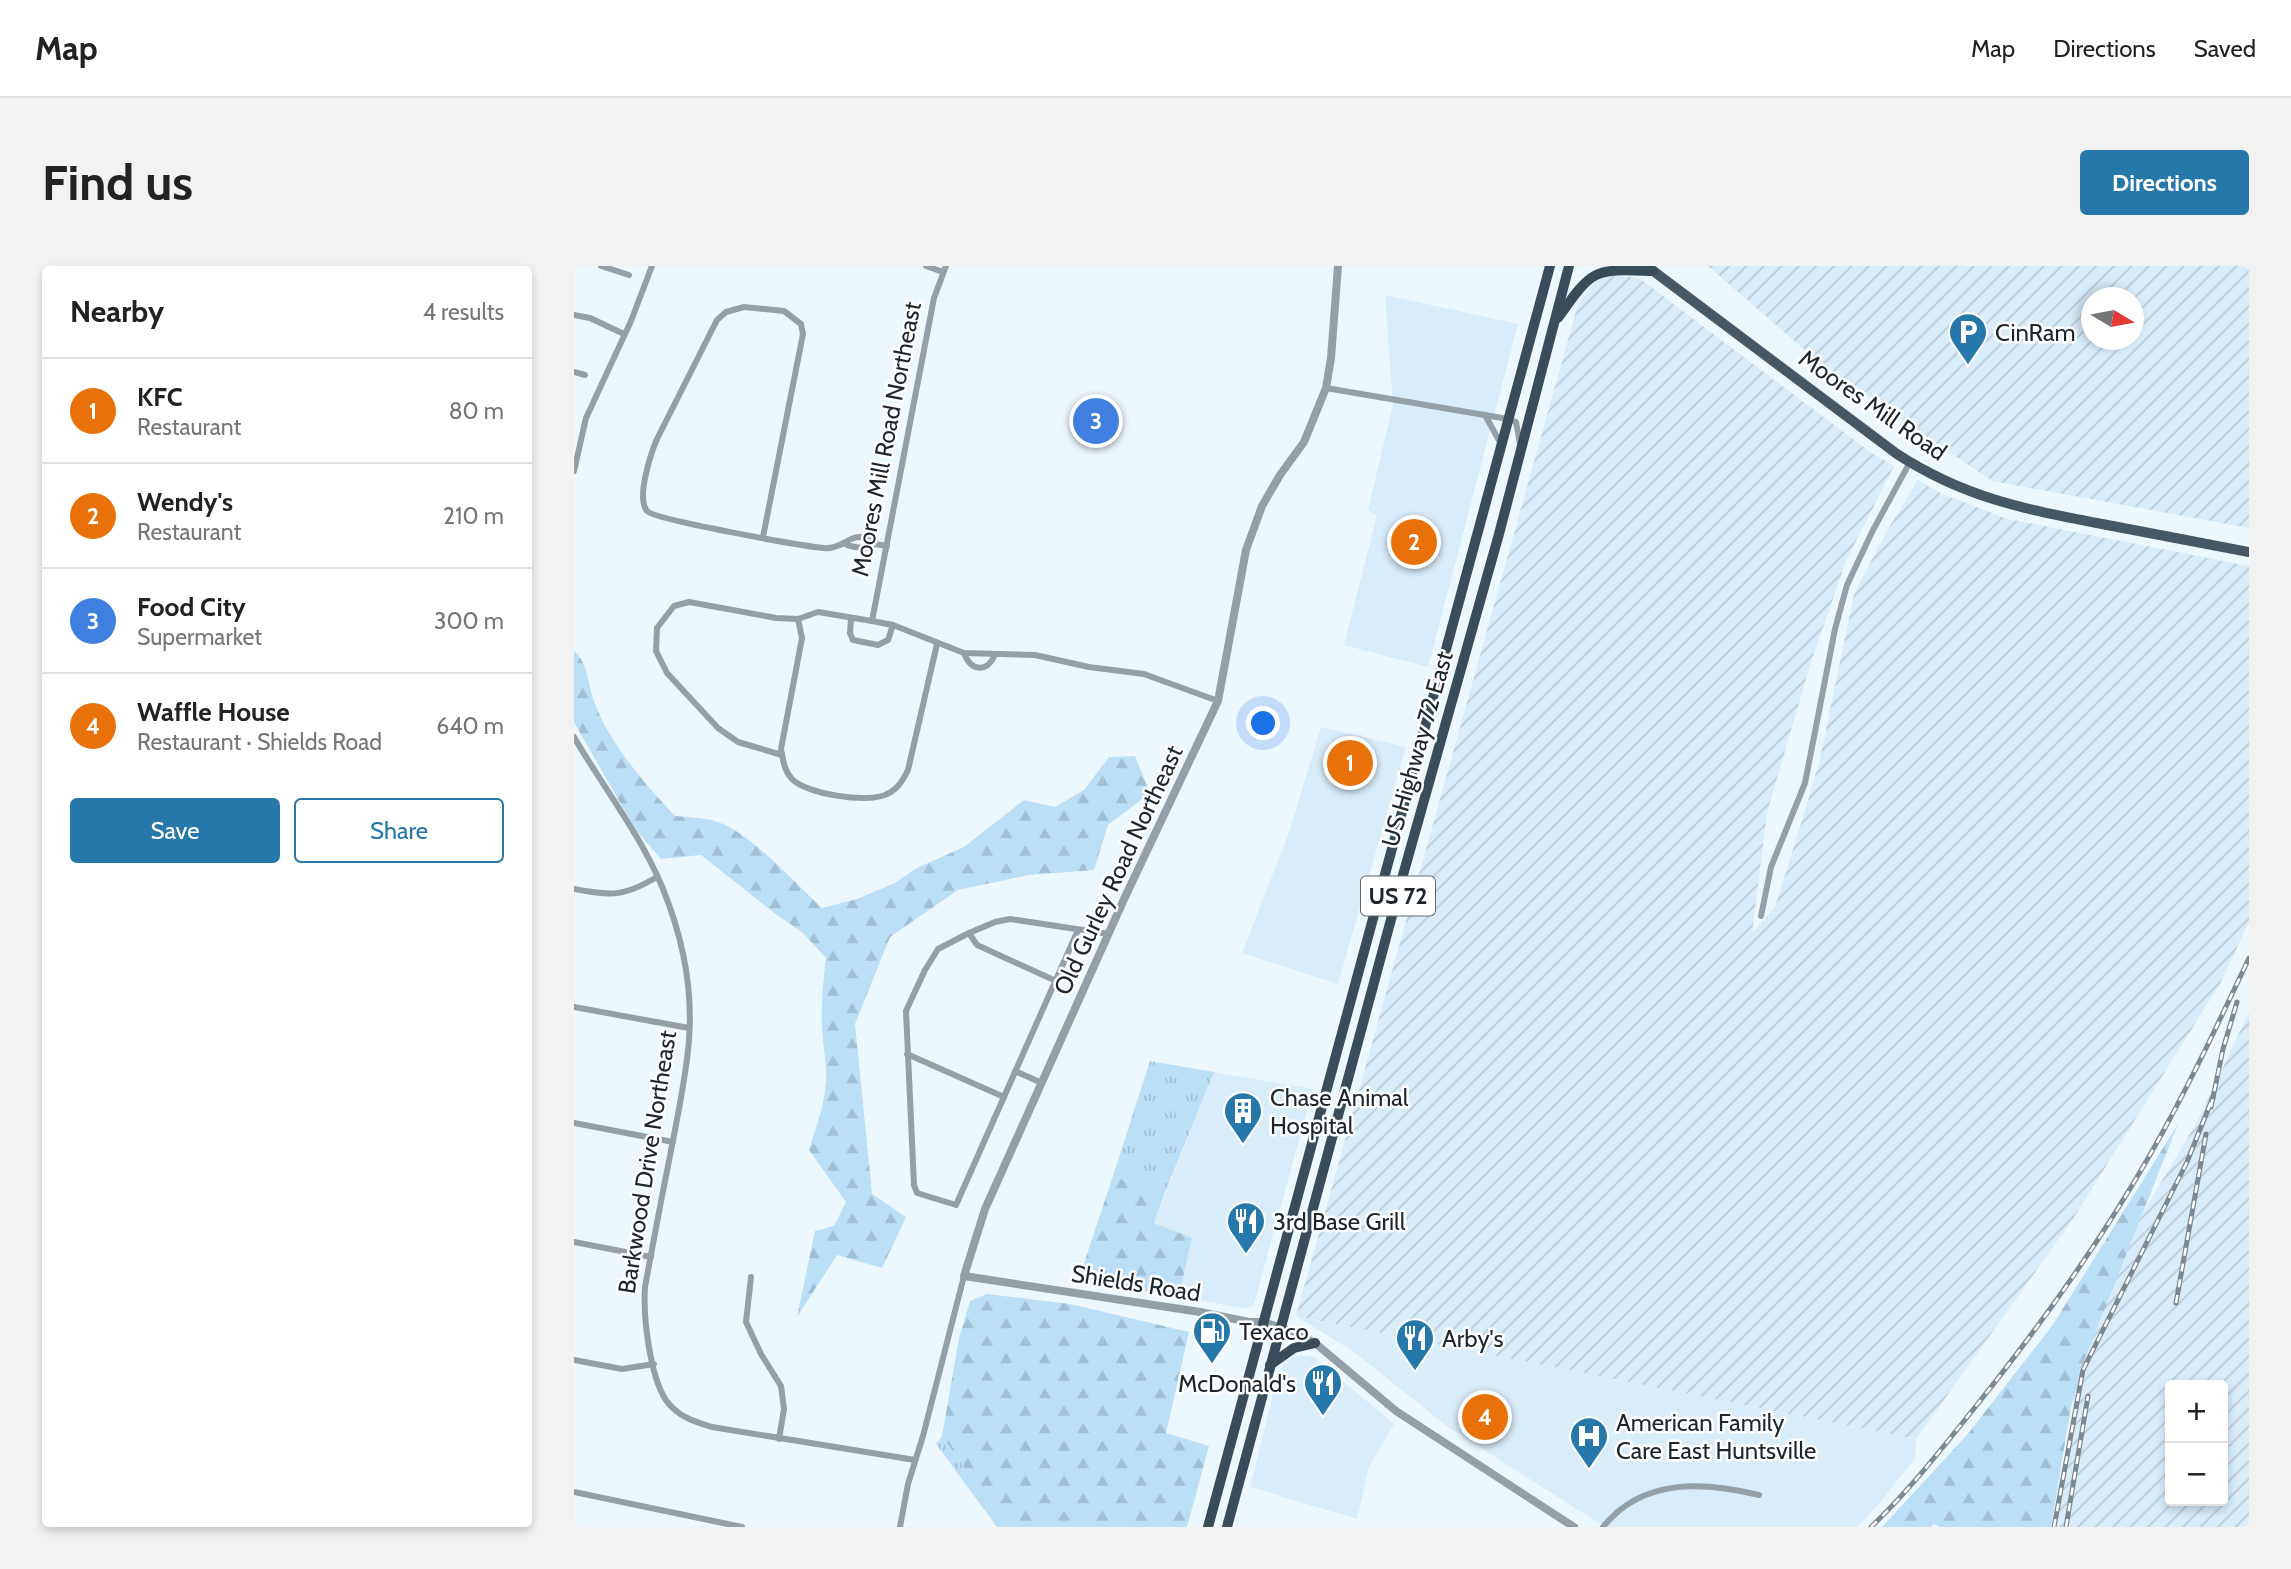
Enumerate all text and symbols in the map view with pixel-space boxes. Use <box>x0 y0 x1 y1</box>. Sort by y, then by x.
text: Map <box>35 28 98 68</box>
text: Map <box>1971 34 2015 63</box>
text: Directions <box>2053 34 2156 63</box>
text: Saved <box>2194 34 2256 63</box>
button: Directions <box>2080 150 2249 215</box>
text: Find us <box>42 153 193 212</box>
north arrow <box>2081 287 2144 350</box>
text: Nearby <box>70 293 164 330</box>
text: 4 results <box>423 298 504 326</box>
street label: Moores Mill Road Northeast <box>845 299 927 579</box>
parking icon: CinRam <box>1947 311 1989 366</box>
place label: CinRam <box>1995 318 2076 347</box>
street label: Moores Mill Road <box>1794 343 1952 467</box>
text: KFC <box>137 381 183 413</box>
pin: 3 <box>1073 395 1119 447</box>
text: 1 <box>89 397 97 425</box>
text: 80 m <box>449 397 504 425</box>
text: Restaurant <box>137 413 241 441</box>
text: Wendy's <box>137 486 233 518</box>
text: 2 <box>87 502 99 530</box>
text: 210 m <box>443 502 504 530</box>
pin: 2 <box>1391 516 1437 568</box>
text: Restaurant <box>137 518 241 546</box>
text: Food City <box>137 591 246 623</box>
text: 3 <box>87 607 99 635</box>
text: 300 m <box>434 607 504 635</box>
text: Supermarket <box>137 623 262 651</box>
street label: US Highway 72 East <box>1375 648 1459 850</box>
text: Waffle House <box>137 696 290 728</box>
your location <box>1246 706 1280 740</box>
text: 4 <box>86 712 100 740</box>
text: 640 m <box>436 712 504 740</box>
text: Restaurant · Shields Road <box>137 728 382 756</box>
pin: 1 <box>1327 737 1373 789</box>
street label: Old Gurley Road Northeast <box>1047 741 1189 999</box>
button: Save <box>70 798 280 863</box>
button: Share <box>294 798 504 863</box>
road number: US 72 <box>1361 876 1435 916</box>
street label: Barkwood Drive Northeast <box>612 1028 682 1296</box>
place label: Chase Animal Hospital <box>1270 1083 1409 1140</box>
building icon: Chase Animal Hospital <box>1222 1090 1264 1145</box>
restaurant icon: 3rd Base Grill <box>1225 1200 1267 1255</box>
place label: 3rd Base Grill <box>1273 1207 1406 1236</box>
street label: Shields Road <box>1069 1258 1203 1308</box>
fuel station icon: Texaco <box>1191 1310 1233 1365</box>
place label: Texaco <box>1239 1317 1309 1346</box>
restaurant icon: Arby's <box>1394 1317 1436 1372</box>
place label: Arby's <box>1442 1324 1503 1353</box>
restaurant icon: McDonald's <box>1302 1362 1344 1417</box>
place label: McDonald's <box>1178 1369 1296 1398</box>
map controls <box>2165 1380 2228 1506</box>
button: + <box>2165 1380 2228 1443</box>
pin: 4 <box>1462 1391 1508 1443</box>
place label: American Family Care East Huntsville <box>1616 1408 1816 1465</box>
hospital icon: American Family Care East Huntsville <box>1568 1415 1610 1470</box>
button: − <box>2165 1443 2228 1506</box>

